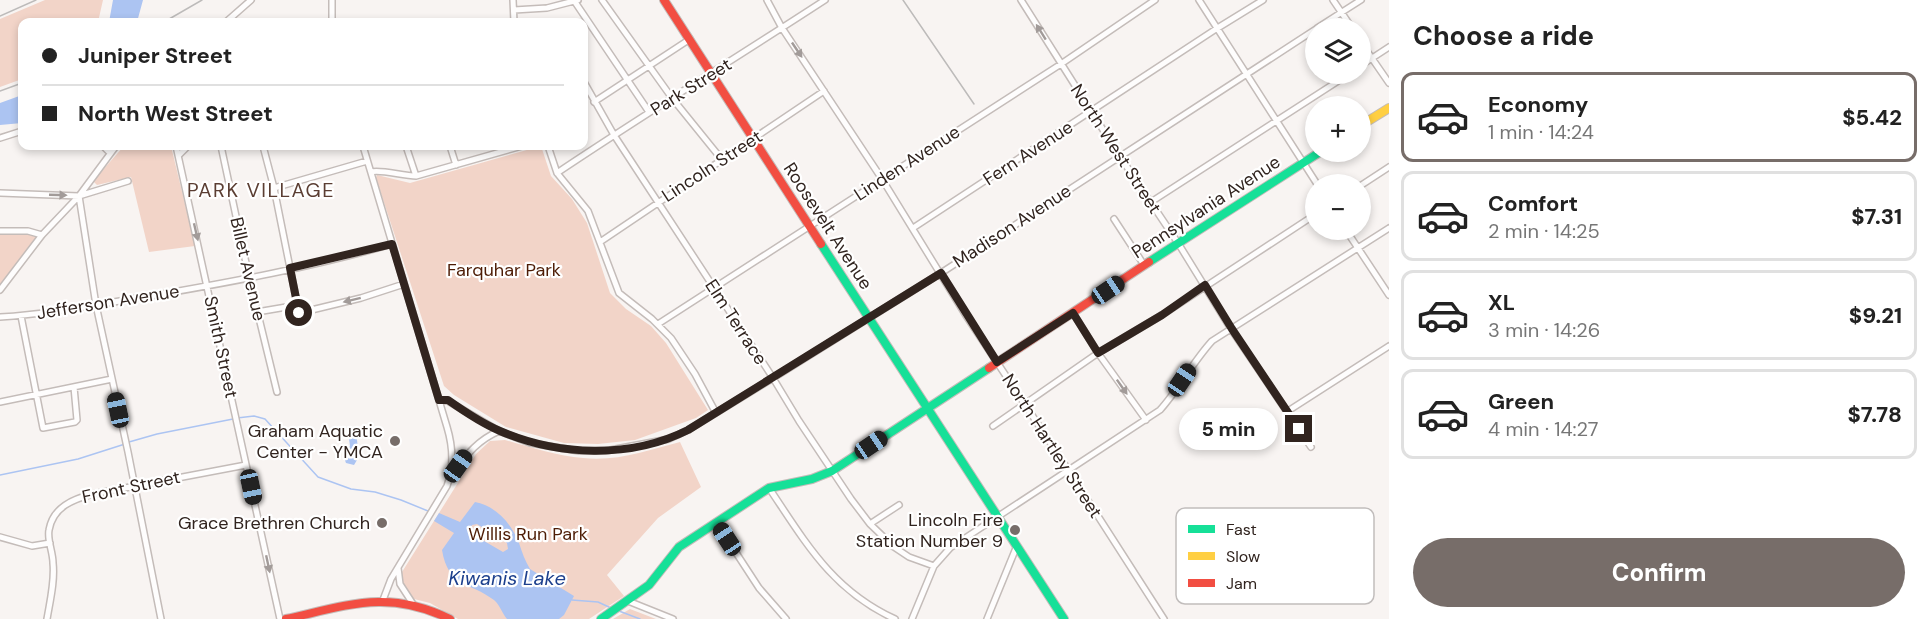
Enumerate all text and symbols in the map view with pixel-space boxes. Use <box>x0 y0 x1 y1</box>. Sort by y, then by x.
map controls <box>1305 18 1371 240</box>
button: layers <box>1305 18 1371 84</box>
text: Choose a ride <box>1413 18 1594 53</box>
one-way arrow <box>1036 23 1047 40</box>
text: Juniper Street <box>78 41 232 70</box>
one-way arrow <box>791 42 802 58</box>
street label: Park Street <box>646 53 736 121</box>
street label: North West Street <box>1065 79 1167 219</box>
icon: car <box>1416 90 1470 144</box>
text: Economy <box>1488 90 1588 119</box>
button: + <box>1305 96 1371 162</box>
text: North West Street <box>78 99 273 128</box>
text: $5.42 <box>1842 103 1902 132</box>
street label: Fern Avenue <box>979 115 1077 191</box>
text: 1 min · 14:24 <box>1488 119 1594 145</box>
street label: Linden Avenue <box>849 120 965 206</box>
street label: Lincoln Street <box>657 125 767 207</box>
street label: Pennsylvania Avenue <box>1127 150 1285 264</box>
street label: Roosevelt Avenue <box>778 158 878 294</box>
button: − <box>1305 174 1371 240</box>
district label: PARK VILLAGE <box>187 177 335 203</box>
street label: Madison Avenue <box>948 179 1076 273</box>
icon: car <box>1416 189 1470 243</box>
text: Comfort <box>1488 189 1578 218</box>
one-way arrow <box>49 190 68 200</box>
text: $7.31 <box>1851 202 1902 231</box>
street label: Billet Avenue <box>224 215 272 323</box>
text: 2 min · 14:25 <box>1488 218 1600 244</box>
one-way arrow <box>192 223 201 242</box>
park label: Farquhar Park <box>447 258 561 282</box>
car <box>1088 272 1128 308</box>
street label: Elm Terrace <box>699 275 773 369</box>
street label: Jefferson Avenue <box>35 279 181 325</box>
icon: car <box>1416 288 1470 342</box>
text: XL <box>1488 288 1515 317</box>
street label: Smith Street <box>198 294 244 400</box>
one-way arrow <box>343 296 361 305</box>
route start <box>285 299 312 326</box>
text: $9.21 <box>1849 301 1902 330</box>
text: 3 min · 14:26 <box>1488 317 1600 343</box>
car <box>1164 360 1200 400</box>
street label: North Hartley Street <box>996 369 1108 523</box>
one-way arrow <box>1116 378 1128 394</box>
icon: car <box>1416 387 1470 441</box>
text: Green <box>1488 387 1554 416</box>
car <box>105 391 131 429</box>
text: $7.78 <box>1848 400 1902 429</box>
callout: 5 min <box>1179 408 1278 450</box>
route end <box>1285 415 1312 442</box>
text: 5 min <box>1202 416 1255 442</box>
text: 4 min · 14:27 <box>1488 416 1598 442</box>
place label: Graham Aquatic Center - YMCA <box>248 419 383 464</box>
car <box>851 427 891 463</box>
marker: Graham Aquatic Center - YMCA <box>388 434 402 448</box>
car <box>440 446 476 486</box>
street label: Front Street <box>80 465 182 509</box>
car <box>238 468 264 506</box>
place label: Lincoln Fire Station Number 9 <box>856 508 1003 553</box>
legend <box>1176 508 1374 604</box>
place label: Grace Brethren Church <box>178 511 370 535</box>
marker: Grace Brethren Church <box>375 516 389 530</box>
car <box>710 519 744 559</box>
text: Fast <box>1226 519 1257 540</box>
park label: Willis Run Park <box>468 522 588 546</box>
marker: Lincoln Fire Station Number 9 <box>1008 523 1022 537</box>
button: Confirm <box>1413 538 1905 607</box>
text: Slow <box>1226 546 1260 567</box>
one-way arrow <box>263 555 273 573</box>
water label: Kiwanis Lake <box>448 565 566 591</box>
text: Jam <box>1226 573 1257 594</box>

